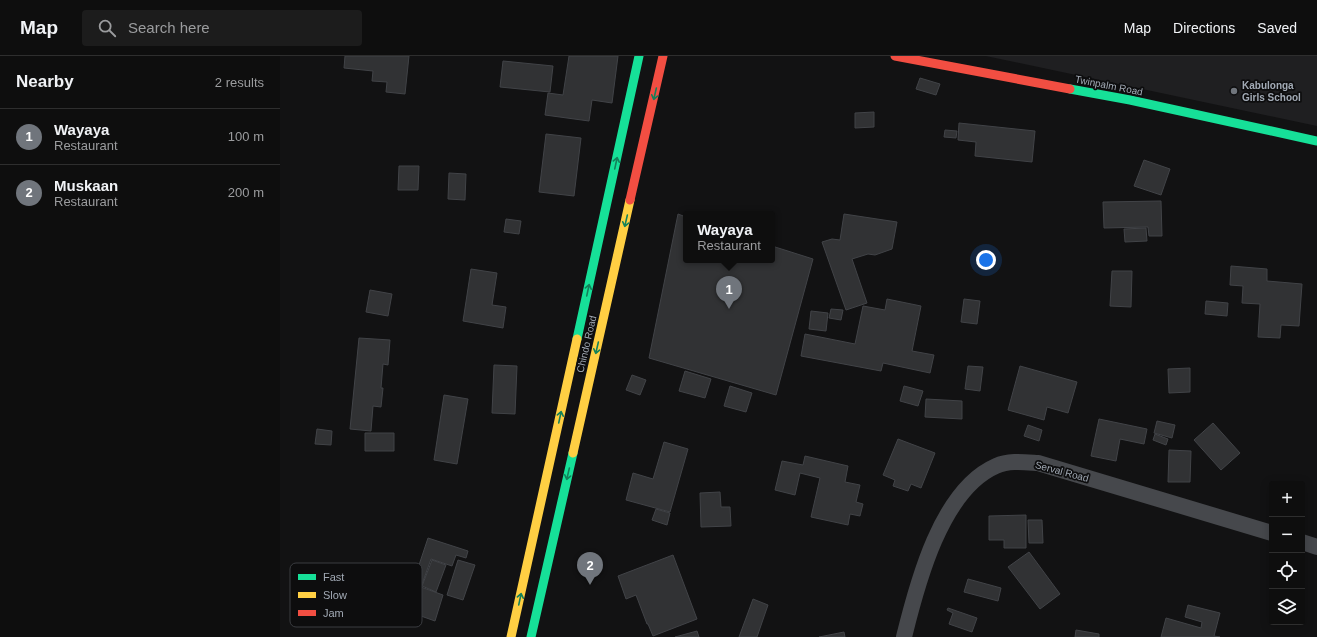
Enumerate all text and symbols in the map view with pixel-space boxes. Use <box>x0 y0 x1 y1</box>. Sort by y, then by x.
search box <box>82 10 362 46</box>
text: Map <box>20 17 58 38</box>
icon: search <box>96 17 118 39</box>
text: Search here <box>128 19 210 36</box>
text: Map <box>1124 20 1151 36</box>
text: Directions <box>1173 20 1235 36</box>
text: Saved <box>1257 20 1297 36</box>
text: Nearby <box>16 72 74 91</box>
street label: Twinpalm Road <box>1074 74 1144 97</box>
text: 2 results <box>215 75 264 90</box>
place label: Kabulonga Girls School <box>1242 80 1301 103</box>
marker: Kabulonga Girls School <box>1229 86 1239 96</box>
one-way arrow <box>650 87 658 100</box>
text: Wayaya <box>54 121 109 138</box>
text: 1 <box>25 129 33 144</box>
text: 100 m <box>228 129 264 144</box>
text: Restaurant <box>54 138 118 153</box>
one-way arrow <box>612 157 620 170</box>
text: Muskaan <box>54 177 118 194</box>
text: 2 <box>25 185 33 200</box>
text: 200 m <box>228 185 264 200</box>
text: Restaurant <box>54 194 118 209</box>
popup <box>683 211 775 263</box>
one-way arrow <box>621 214 629 227</box>
text: Wayaya <box>697 221 753 238</box>
text: Restaurant <box>697 238 761 253</box>
your location <box>976 250 996 270</box>
pin: 1 <box>716 276 742 309</box>
one-way arrow <box>584 284 592 297</box>
street label: Chindo Road <box>575 314 598 374</box>
one-way arrow <box>592 341 600 354</box>
one-way arrow <box>556 411 564 424</box>
street label: Serval Road <box>1034 459 1090 484</box>
one-way arrow <box>564 467 572 480</box>
map controls <box>1269 481 1305 625</box>
button: + <box>1269 481 1305 517</box>
button: − <box>1269 517 1305 553</box>
pin: 2 <box>577 552 603 585</box>
button: locate <box>1269 553 1305 589</box>
legend <box>290 563 422 627</box>
text: Fast <box>323 571 344 583</box>
text: Slow <box>323 589 347 601</box>
button: layers <box>1269 589 1305 625</box>
one-way arrow <box>516 593 524 606</box>
text: Jam <box>323 607 344 619</box>

